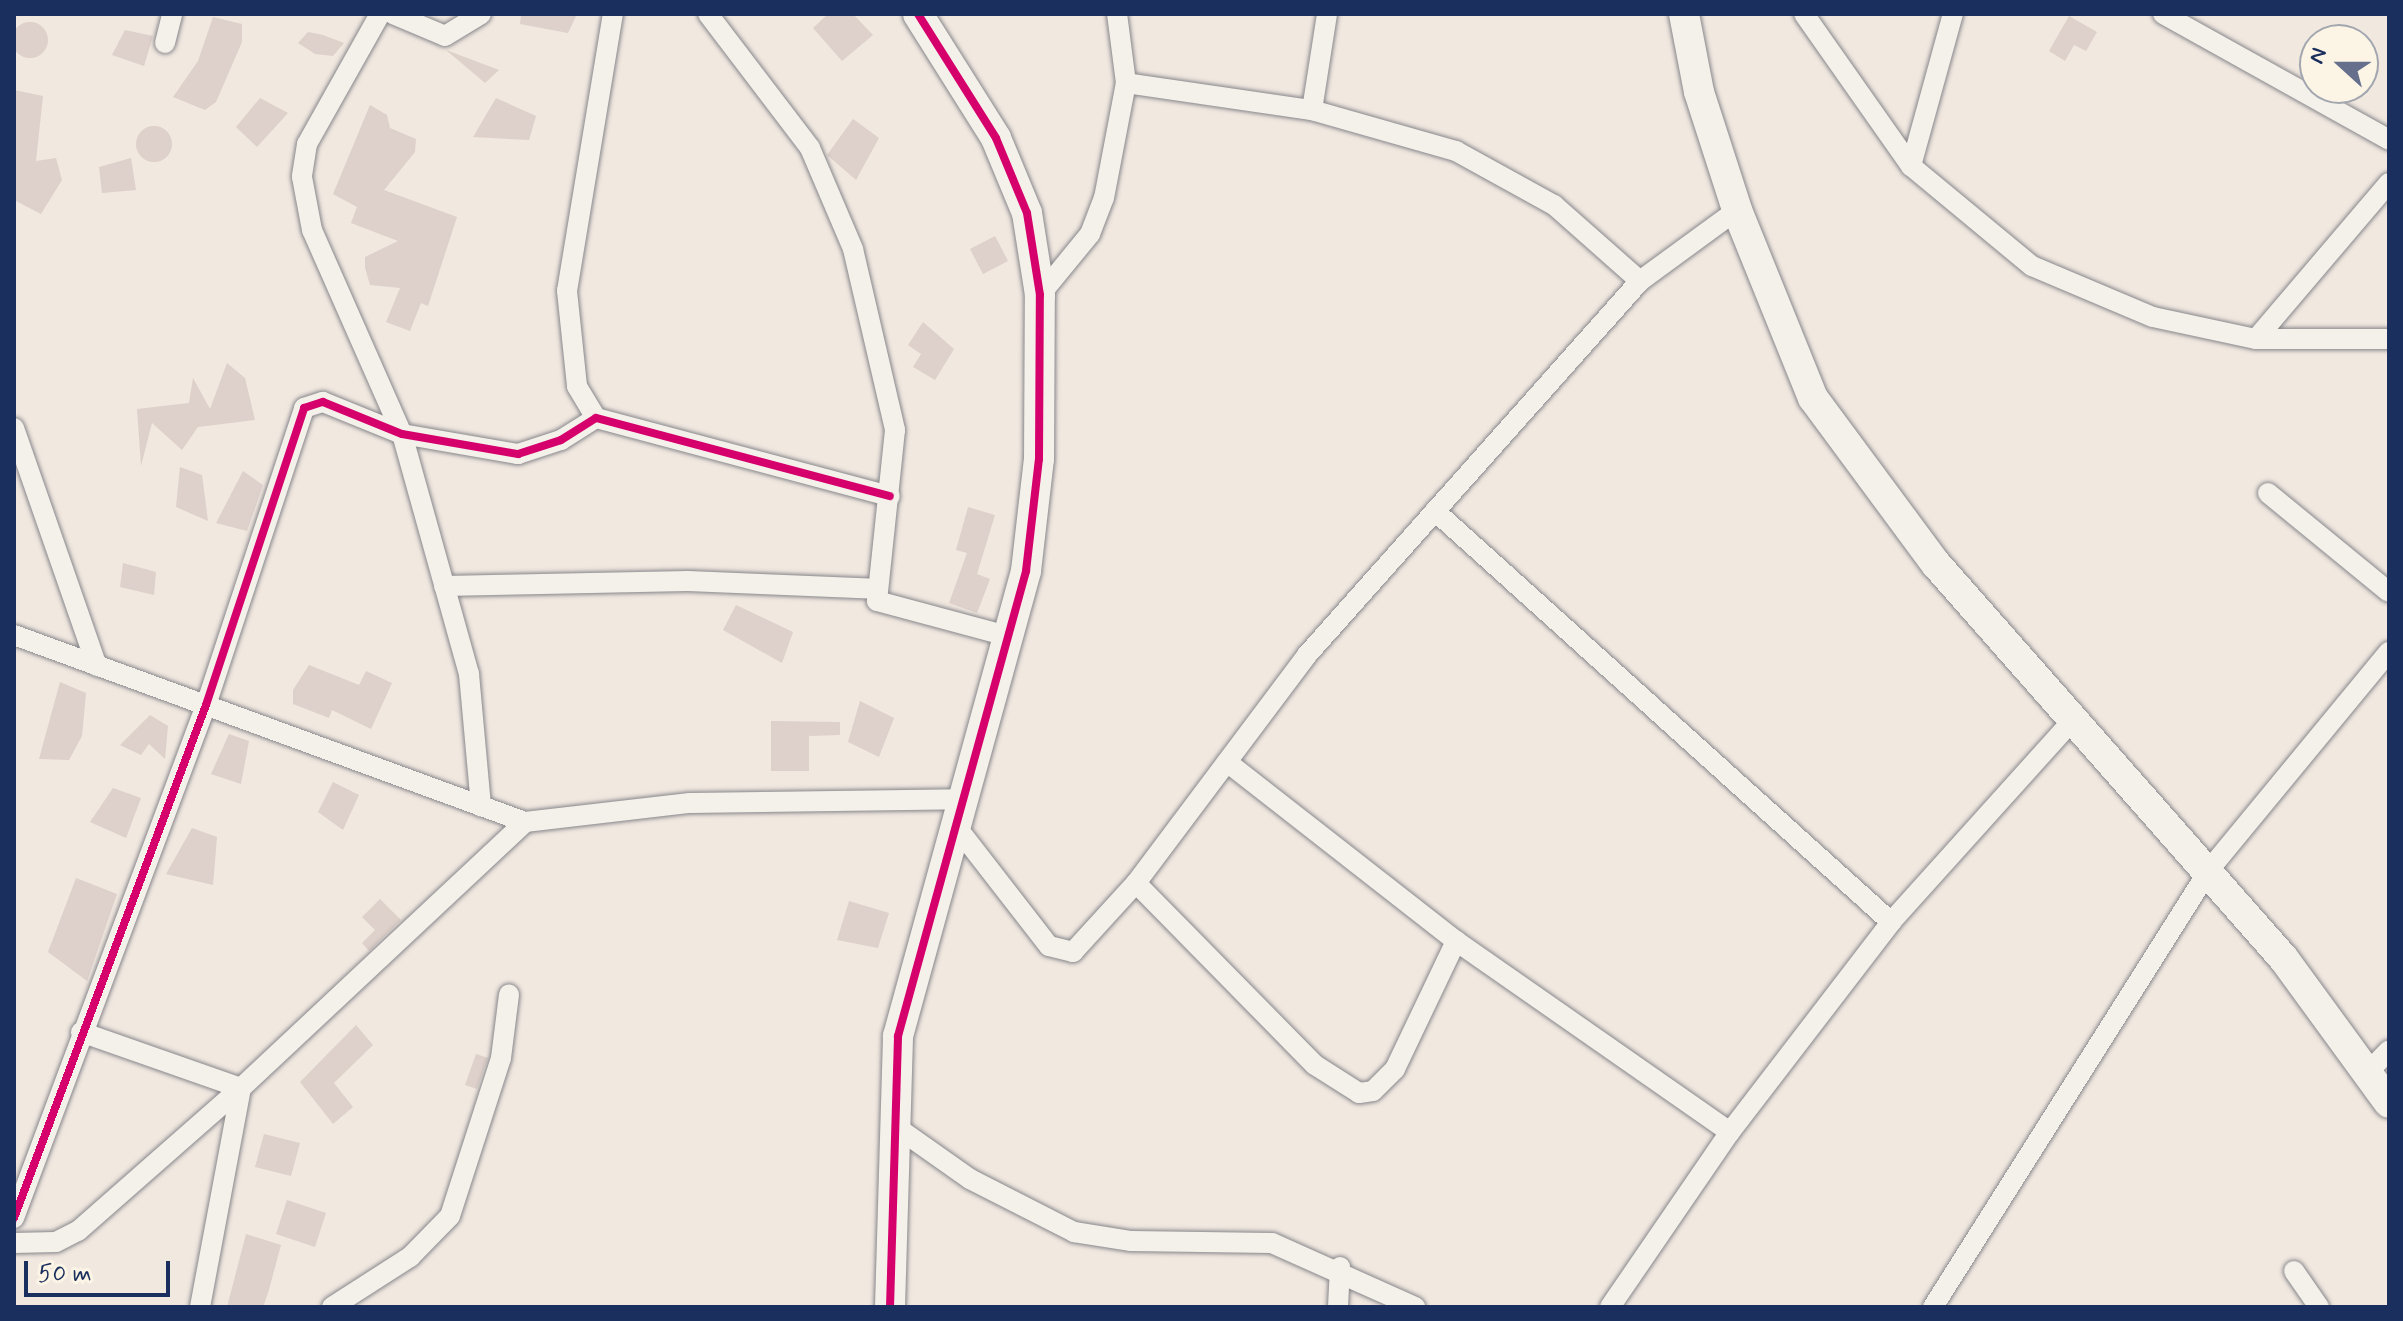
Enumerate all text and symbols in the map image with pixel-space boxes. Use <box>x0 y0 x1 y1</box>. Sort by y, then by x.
north arrow <box>2299 24 2379 104</box>
text: N <box>2303 44 2334 68</box>
scale bar <box>28 1245 174 1295</box>
text: 50 m <box>38 1259 92 1290</box>

